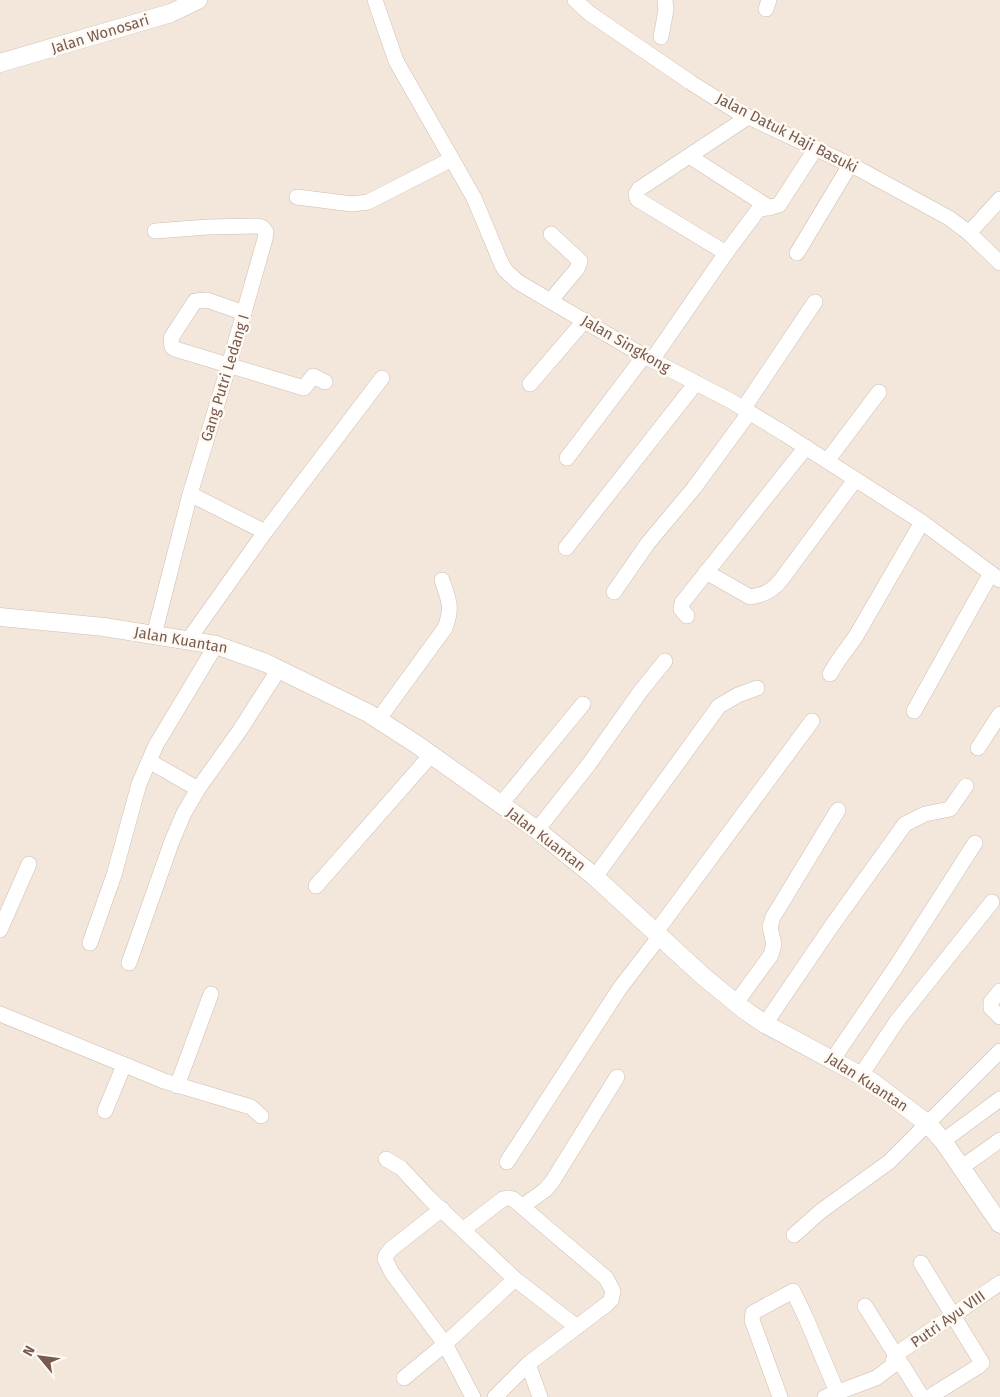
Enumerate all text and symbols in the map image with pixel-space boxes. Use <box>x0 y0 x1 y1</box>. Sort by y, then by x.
street label: Jalan Wonosari <box>49 11 151 57</box>
street label: Jalan Datuk Haji Basuki <box>713 89 861 177</box>
street label: Jalan Singkong <box>578 311 674 377</box>
street label: Gang Putri Ledang I <box>197 312 253 444</box>
street label: Jalan Kuantan <box>133 623 229 657</box>
street label: Jalan Kuantan <box>503 803 589 875</box>
street label: Jalan Kuantan <box>822 1049 912 1115</box>
street label: Putri Ayu VIII <box>907 1287 989 1351</box>
north arrow <box>15 1332 65 1382</box>
text: N <box>19 1343 39 1359</box>

